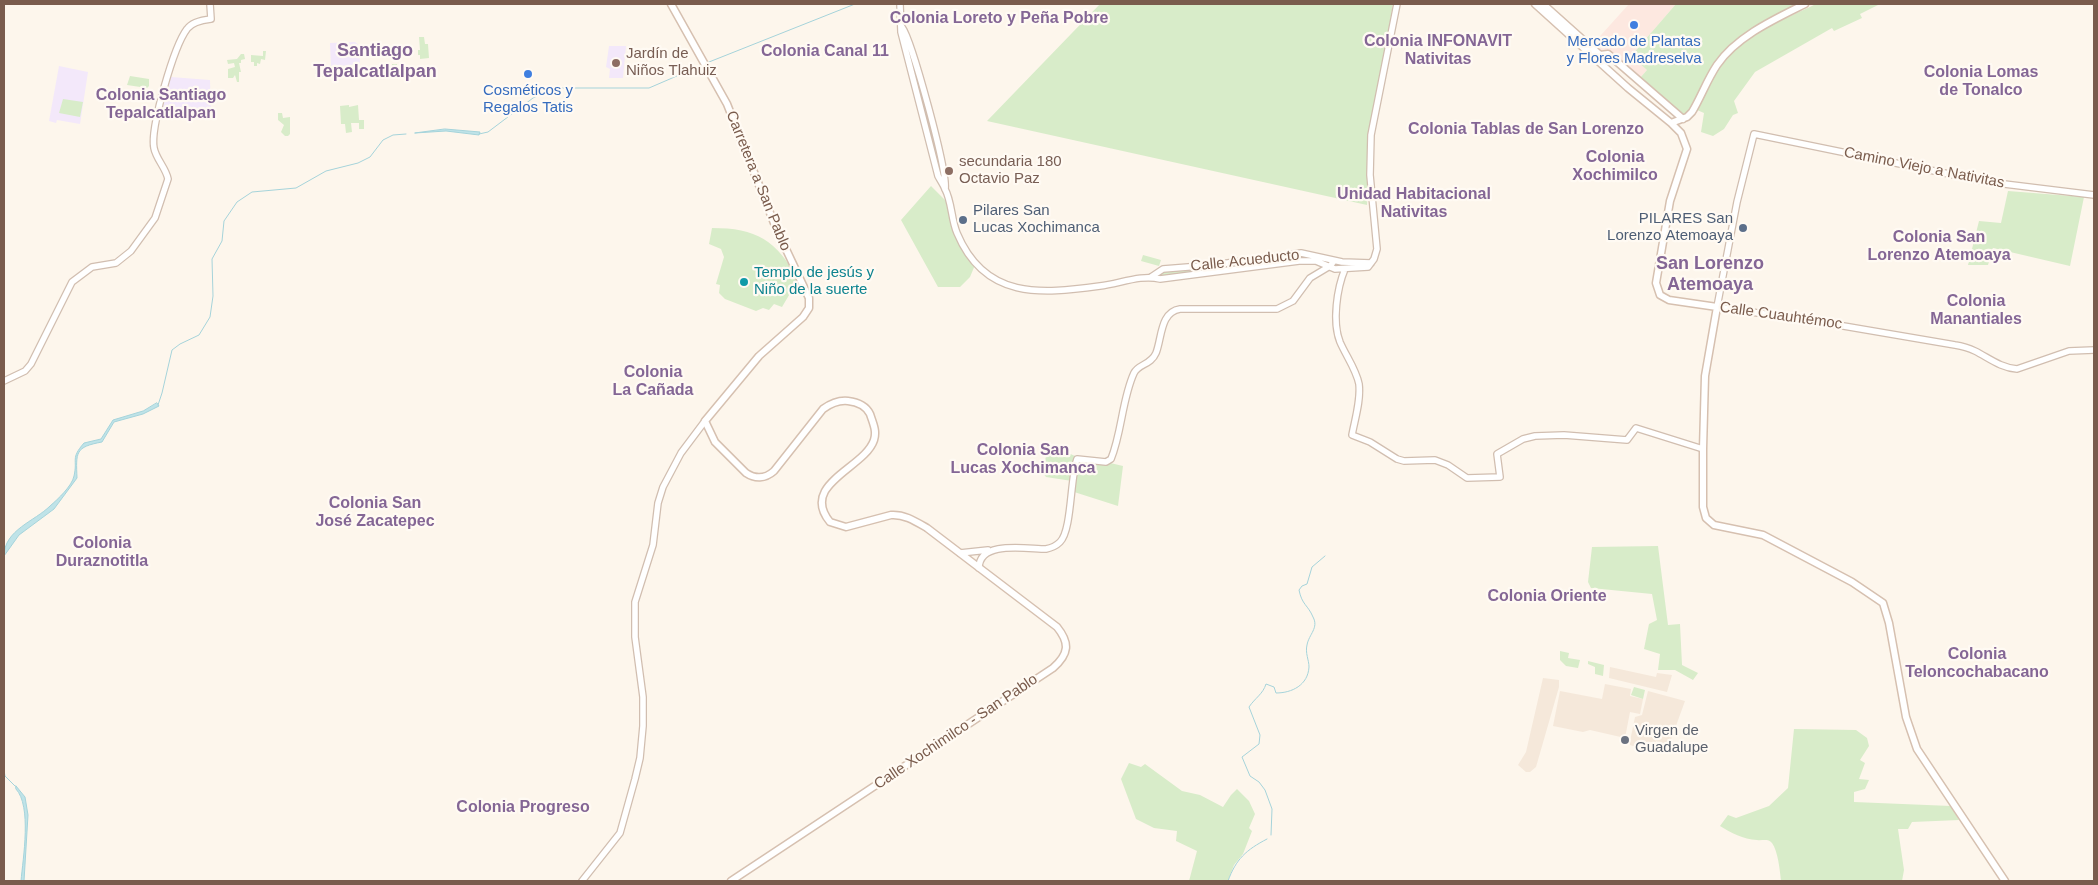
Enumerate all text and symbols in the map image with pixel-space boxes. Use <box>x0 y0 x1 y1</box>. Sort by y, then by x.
district label: Colonia Loreto y Peña Pobre <box>890 9 1108 29</box>
marker: Mercado de Plantas y Flores Madreselva <box>1628 19 1640 31</box>
district label: Colonia INFONAVIT Nativitas <box>1364 32 1512 70</box>
place label: Mercado de Plantas y Flores Madreselva <box>1566 33 1702 68</box>
district label: Santiago Tepalcatlalpan <box>313 40 437 82</box>
district label: Colonia Canal 11 <box>761 42 889 62</box>
place label: Jardín de Niños Tlahuiz <box>626 45 717 80</box>
marker: Jardín de Niños Tlahuiz <box>610 57 622 69</box>
district label: Colonia Lomas de Tonalco <box>1924 63 2038 101</box>
marker: Cosméticos y Regalos Tatis <box>522 68 534 80</box>
place label: Cosméticos y Regalos Tatis <box>483 82 573 117</box>
district label: Colonia Santiago Tepalcatlalpan <box>96 86 226 124</box>
street label: Carretera a San Pablo <box>722 108 794 254</box>
district label: Colonia Tablas de San Lorenzo <box>1408 120 1644 140</box>
street label: Camino Viejo a Nativitas <box>1842 144 2006 192</box>
district label: Colonia Xochimilco <box>1572 148 1658 186</box>
place label: secundaria 180 Octavio Paz <box>959 153 1062 188</box>
marker: secundaria 180 Octavio Paz <box>943 165 955 177</box>
district label: Unidad Habitacional Nativitas <box>1337 185 1491 223</box>
place label: Pilares San Lucas Xochimanca <box>973 202 1100 237</box>
place label: PILARES San Lorenzo Atemoaya <box>1607 210 1733 245</box>
marker: Pilares San Lucas Xochimanca <box>957 214 969 226</box>
marker: PILARES San Lorenzo Atemoaya <box>1737 222 1749 234</box>
district label: Colonia San Lorenzo Atemoaya <box>1867 228 2011 266</box>
street label: Calle Acueducto <box>1190 246 1300 276</box>
district label: San Lorenzo Atemoaya <box>1656 253 1764 296</box>
place label: Templo de jesús y Niño de la suerte <box>754 264 874 299</box>
marker: Templo de jesús y Niño de la suerte <box>738 276 750 288</box>
district label: Colonia Manantiales <box>1930 292 2022 330</box>
street label: Calle Cuauhtémoc <box>1719 299 1843 333</box>
district label: Colonia La Cañada <box>613 363 693 401</box>
district label: Colonia San Lucas Xochimanca <box>951 441 1095 479</box>
district label: Colonia San José Zacatepec <box>315 494 435 532</box>
district label: Colonia Duraznotitla <box>56 534 148 572</box>
district label: Colonia Oriente <box>1487 587 1607 607</box>
district label: Colonia Teloncochabacano <box>1905 645 2049 683</box>
street label: Calle Xochimilco - San Pablo <box>871 670 1041 794</box>
place label: Virgen de Guadalupe <box>1635 722 1708 757</box>
marker: Virgen de Guadalupe <box>1619 734 1631 746</box>
district label: Colonia Progreso <box>456 798 590 818</box>

